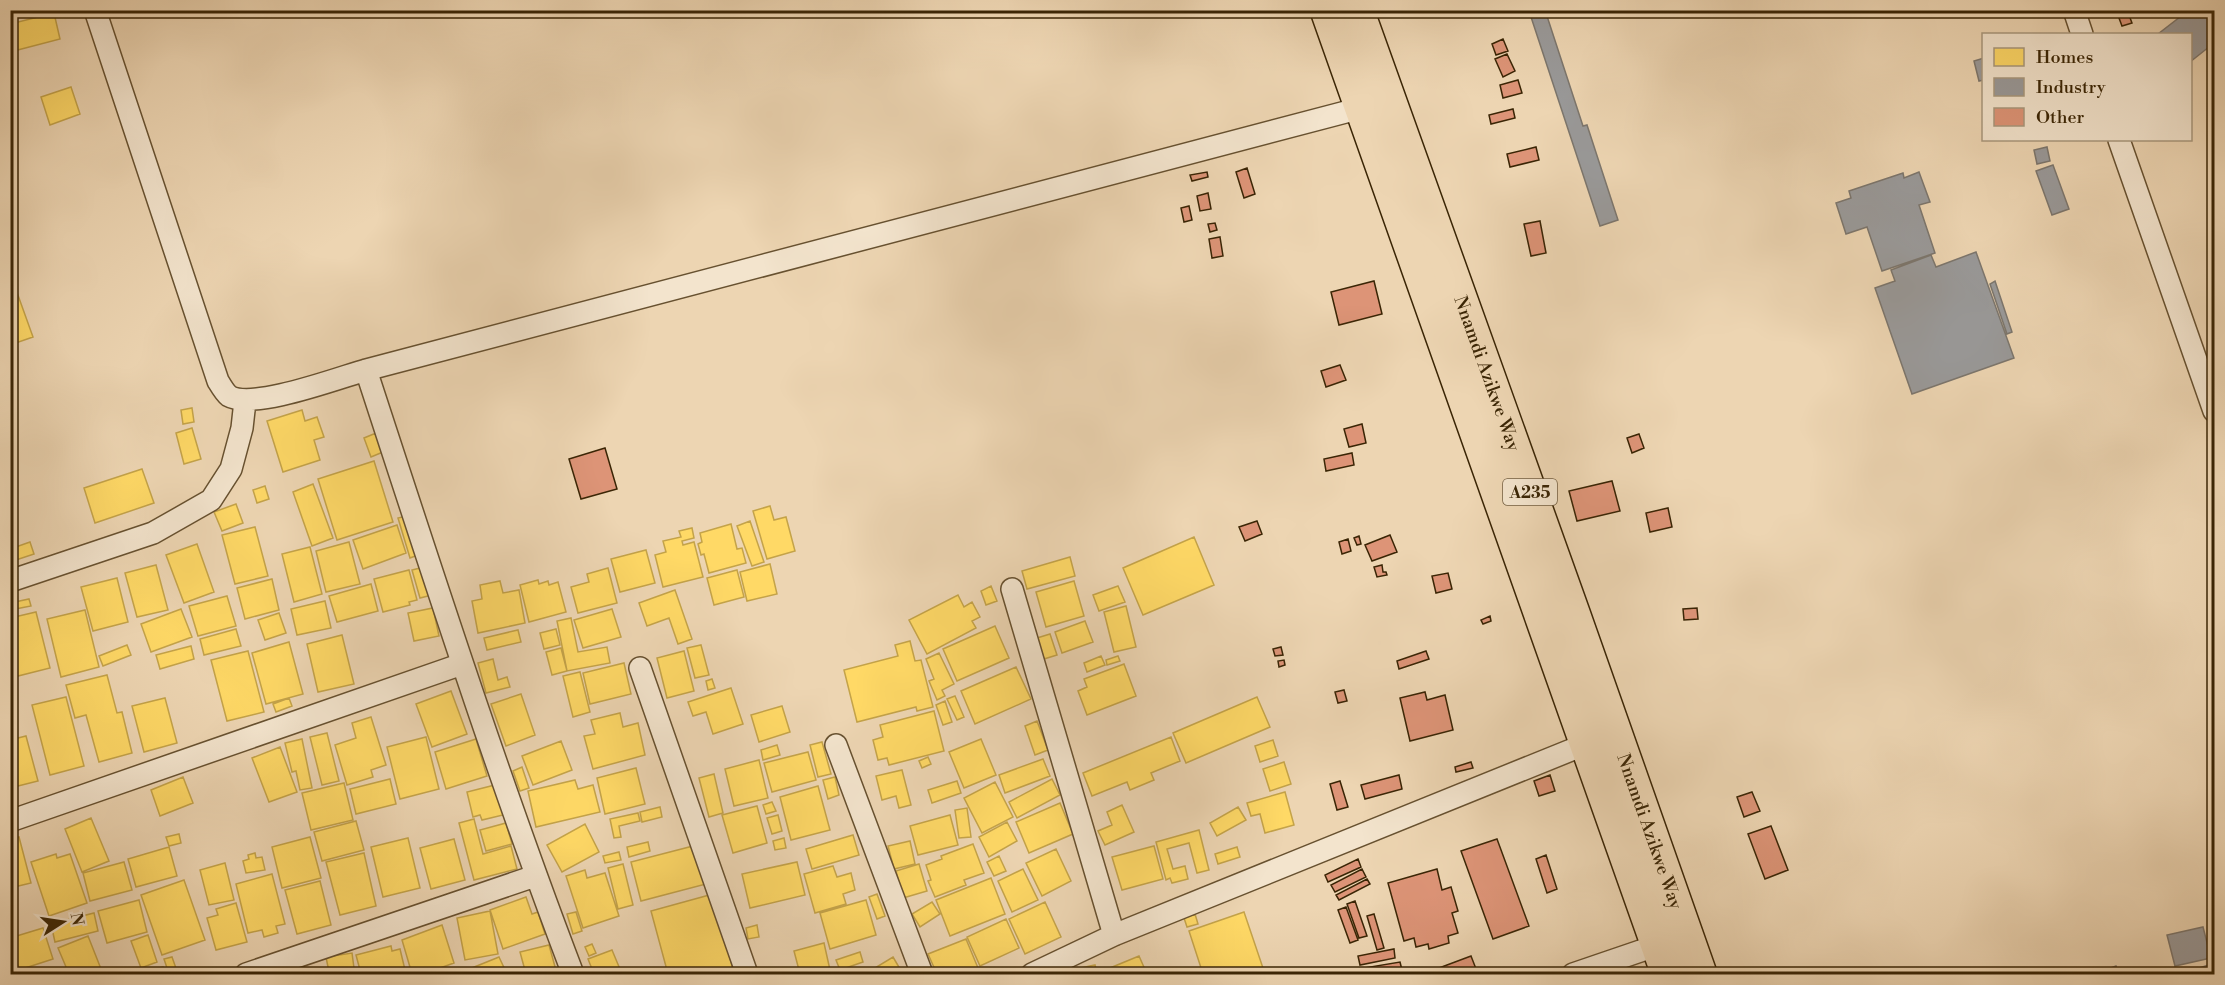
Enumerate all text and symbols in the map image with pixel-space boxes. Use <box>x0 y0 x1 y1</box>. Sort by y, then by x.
legend <box>1982 33 2192 141</box>
text: Homes <box>2036 46 2093 69</box>
text: Industry <box>2036 76 2106 99</box>
text: Other <box>2036 106 2084 129</box>
street label: Nnamdi Azikwe Way <box>1448 293 1525 455</box>
road number: A235 <box>1503 479 1557 505</box>
street label: Nnamdi Azikwe Way <box>1611 751 1687 913</box>
north arrow <box>33 892 93 952</box>
text: N <box>66 911 88 928</box>

